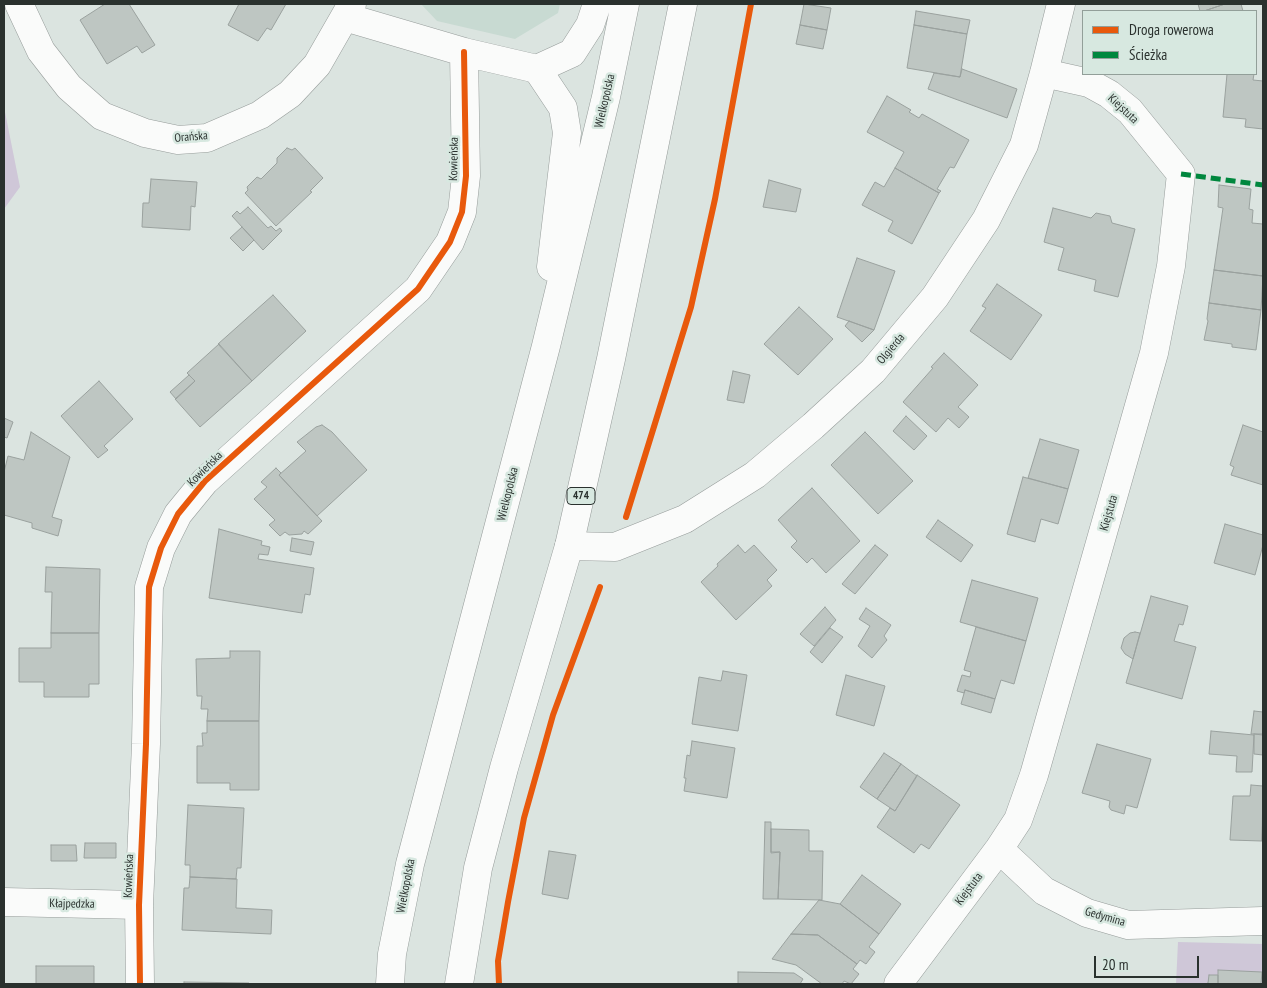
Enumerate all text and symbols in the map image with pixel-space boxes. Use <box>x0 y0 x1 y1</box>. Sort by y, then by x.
legend <box>1082 10 1257 75</box>
text: Droga rowerowa <box>1129 20 1214 39</box>
text: Ścieżka <box>1129 45 1167 64</box>
street label: Wielkopolska <box>592 73 618 129</box>
street label: Kiejstuta <box>1105 91 1141 127</box>
street label: Orańska <box>174 128 208 146</box>
street label: Kowieńska <box>446 137 462 181</box>
street label: Olgierda <box>874 331 908 367</box>
street label: Kowieńska <box>184 448 226 490</box>
street label: Wielkopolska <box>494 466 522 522</box>
road number: 474 <box>567 488 595 504</box>
street label: Kiejstuta <box>1097 493 1121 533</box>
street label: Kowieńska <box>121 854 137 898</box>
street label: Wielkopolska <box>394 858 418 914</box>
street label: Kiejstuta <box>952 870 986 908</box>
street label: Kłajpedzka <box>49 896 95 912</box>
street label: Gedymina <box>1083 904 1127 930</box>
scale bar <box>1097 946 1202 978</box>
text: 20 m <box>1102 955 1128 974</box>

